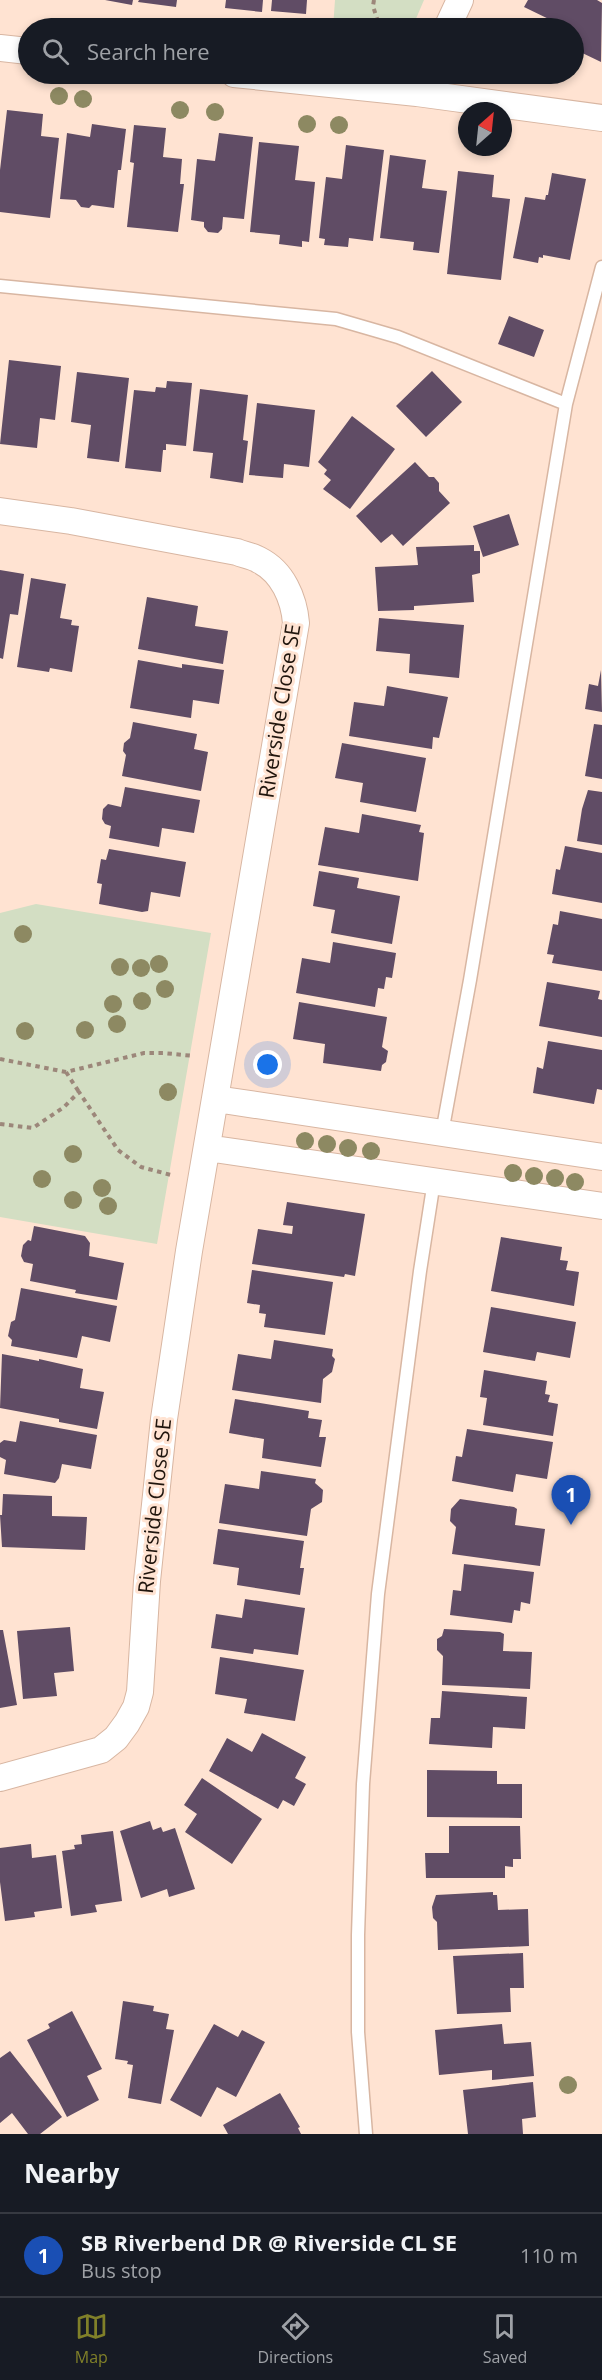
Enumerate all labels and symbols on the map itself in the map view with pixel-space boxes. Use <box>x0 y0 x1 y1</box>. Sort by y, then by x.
north arrow <box>458 102 512 156</box>
street label: Riverside Close SE <box>251 622 307 800</box>
your location <box>253 1050 282 1079</box>
street label: Riverside Close SE <box>131 1417 177 1595</box>
pin: 1 <box>552 1476 590 1525</box>

